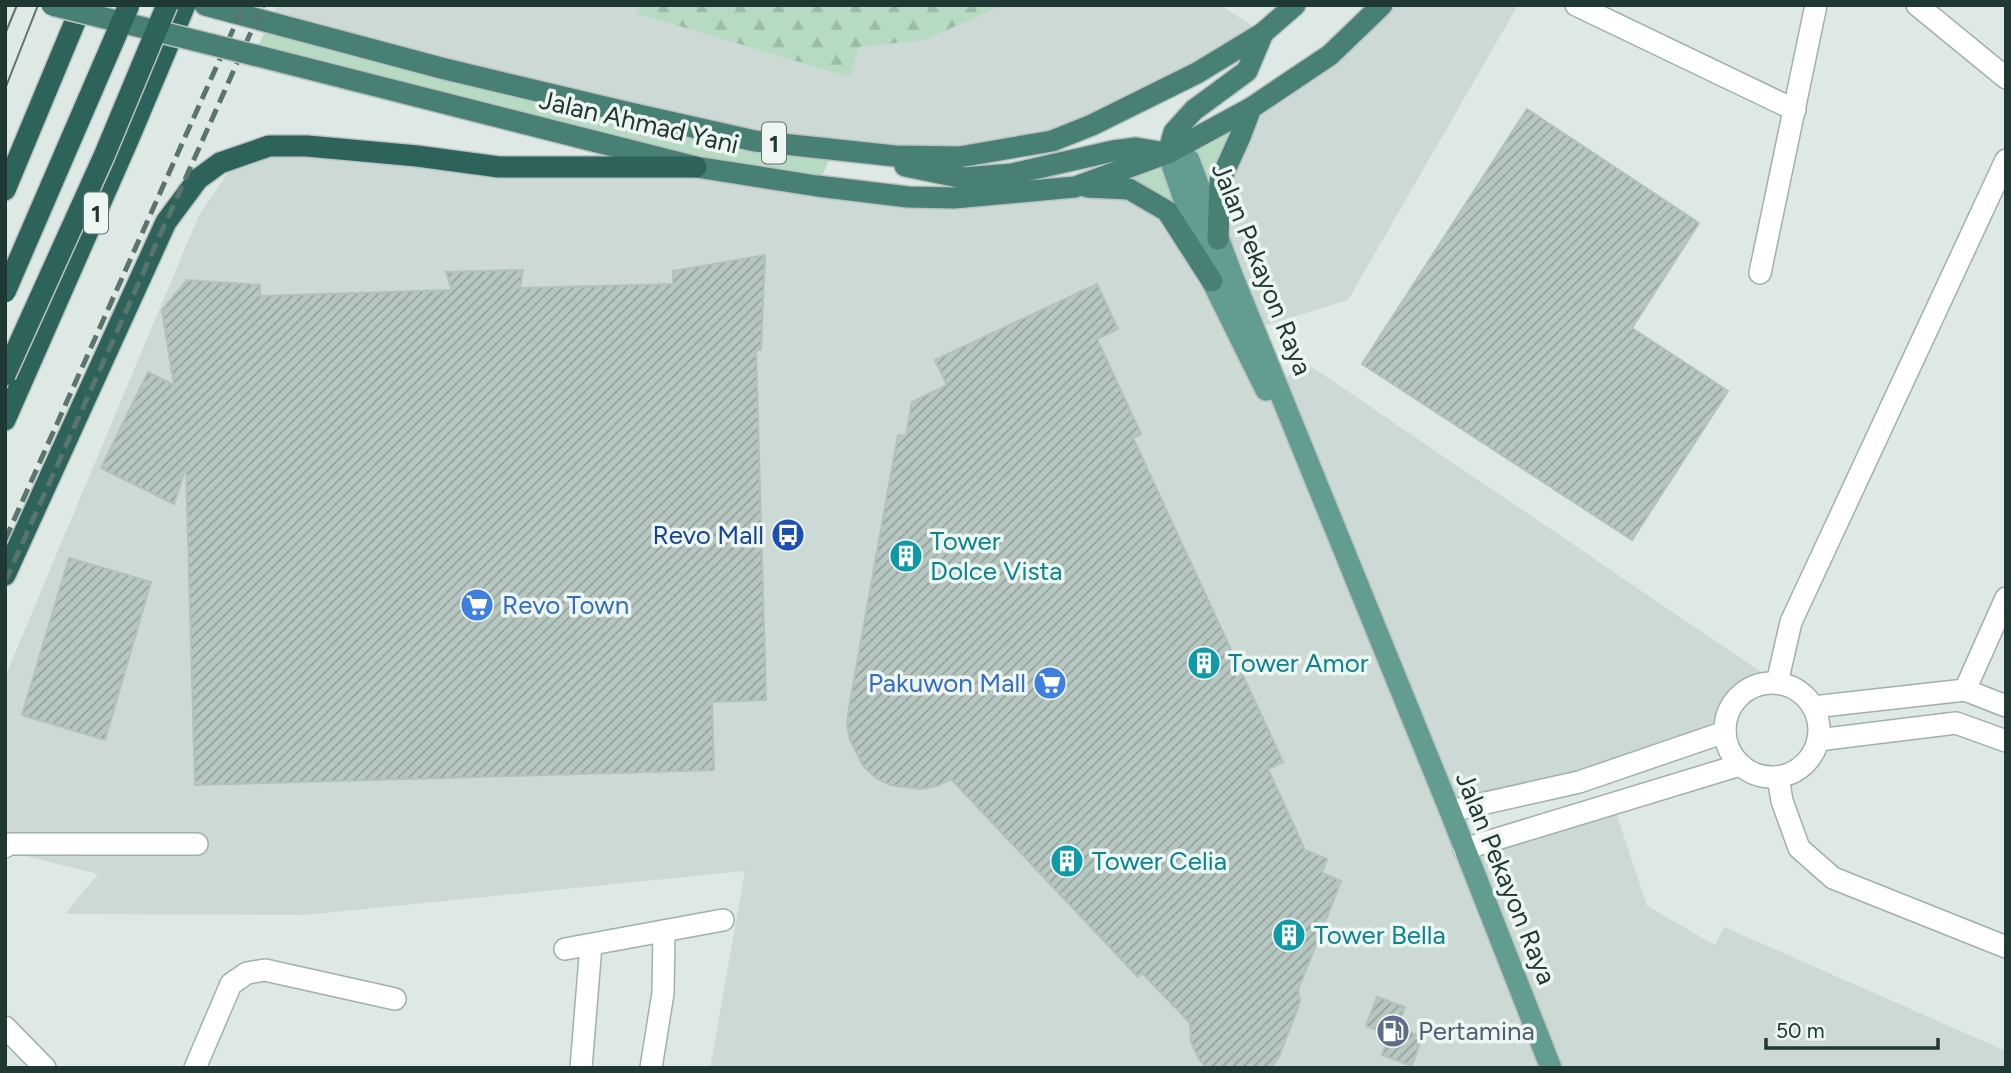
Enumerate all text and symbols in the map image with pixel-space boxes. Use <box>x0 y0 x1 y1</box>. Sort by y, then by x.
street label: Jalan Ahmad Yani <box>536 84 742 160</box>
road number: 1 <box>762 122 786 163</box>
street label: Jalan Pekayon Raya <box>1205 158 1319 380</box>
road number: 1 <box>84 192 108 233</box>
bus stop icon: Revo Mall <box>769 516 807 554</box>
place label: Revo Mall <box>652 519 764 551</box>
place label: Tower Dolce Vista <box>930 525 1063 587</box>
building icon: Tower Dolce Vista <box>887 537 925 575</box>
supermarket icon: Revo Town <box>458 586 496 624</box>
place label: Revo Town <box>502 589 629 621</box>
building icon: Tower Amor <box>1185 644 1223 682</box>
place label: Tower Amor <box>1228 647 1369 679</box>
supermarket icon: Pakuwon Mall <box>1031 664 1069 702</box>
place label: Pakuwon Mall <box>868 667 1026 699</box>
street label: Jalan Pekayon Raya <box>1449 767 1563 989</box>
building icon: Tower Celia <box>1048 842 1086 880</box>
place label: Tower Celia <box>1092 845 1227 877</box>
building icon: Tower Bella <box>1270 916 1308 954</box>
place label: Tower Bella <box>1314 919 1446 951</box>
scale bar <box>1766 1006 1938 1050</box>
fuel station icon: Pertamina <box>1374 1012 1412 1050</box>
place label: Pertamina <box>1418 1015 1535 1047</box>
text: 50 m <box>1776 1018 1825 1043</box>

